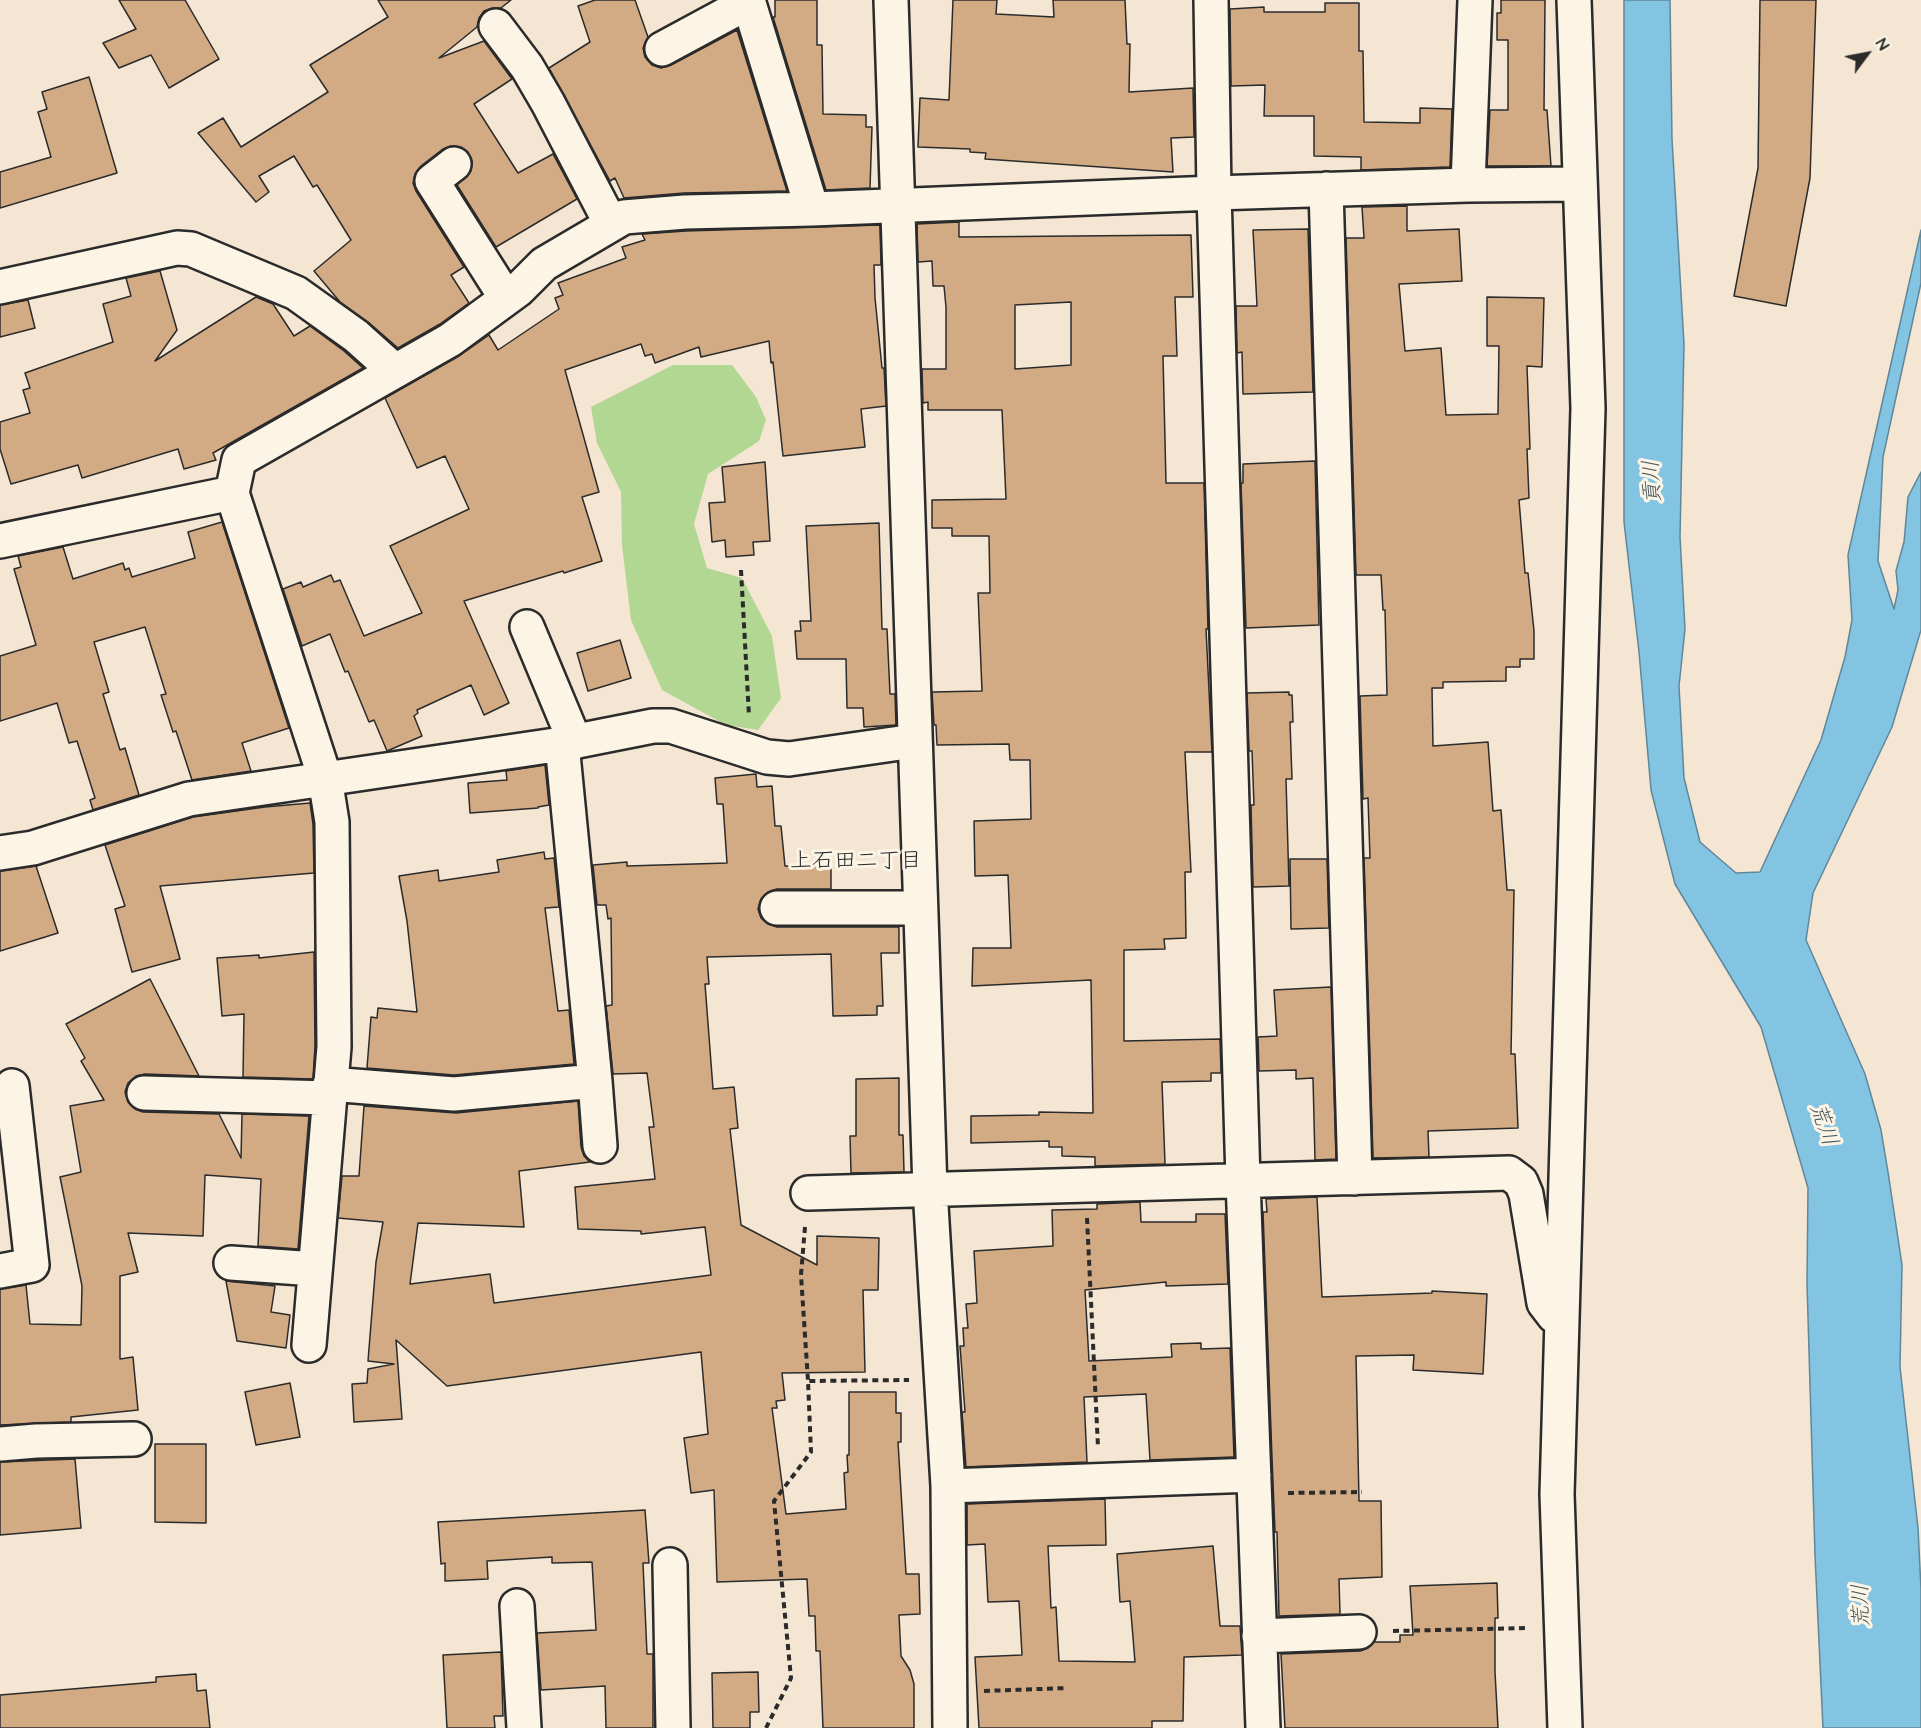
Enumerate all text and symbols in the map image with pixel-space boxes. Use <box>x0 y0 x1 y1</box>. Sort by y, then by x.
north arrow <box>1837 24 1897 84</box>
text: N <box>1870 34 1894 55</box>
water label: 貢川 <box>1640 459 1668 505</box>
district label: 上石田二丁目 <box>790 849 922 875</box>
water label: 荒川 <box>1802 1100 1842 1150</box>
water label: 荒川 <box>1849 1584 1877 1628</box>

